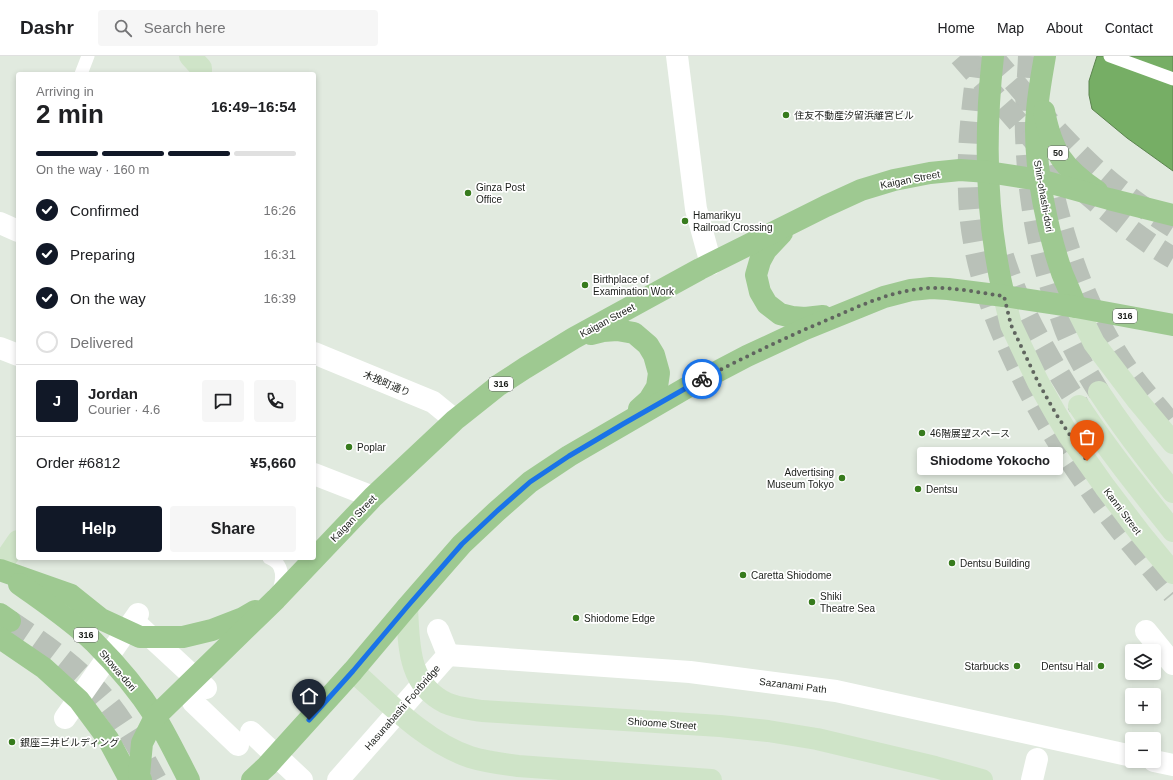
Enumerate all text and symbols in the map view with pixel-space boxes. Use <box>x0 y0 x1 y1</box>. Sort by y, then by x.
search box <box>98 10 378 46</box>
text: Dashr <box>20 17 74 38</box>
icon: search <box>112 17 134 39</box>
text: Search here <box>144 19 226 36</box>
text: Home <box>938 20 975 36</box>
text: Map <box>997 20 1024 36</box>
text: About <box>1046 20 1083 36</box>
text: Contact <box>1105 20 1153 36</box>
text: Arriving in <box>36 84 94 99</box>
text: 16:49–16:54 <box>211 98 296 115</box>
text: 2 min <box>36 99 104 129</box>
marker: 住友不動産汐留浜離宮ビル <box>781 110 791 120</box>
place label: 住友不動産汐留浜離宮ビル <box>794 110 914 121</box>
road number: 50 <box>1048 146 1068 160</box>
street label: Shin-ohashi-dori <box>1032 159 1055 233</box>
text: On the way · 160 m <box>36 162 149 177</box>
street label: Kaigan Street <box>879 168 941 191</box>
place label: Ginza Post Office <box>476 182 525 205</box>
marker: Ginza Post Office <box>463 188 473 198</box>
icon: check <box>36 199 58 221</box>
text: Confirmed <box>70 202 139 219</box>
text: 16:26 <box>263 203 296 218</box>
place label: Hamarikyu Railroad Crossing <box>693 210 772 233</box>
marker: Hamarikyu Railroad Crossing <box>680 216 690 226</box>
icon: check <box>36 243 58 265</box>
text: Preparing <box>70 246 135 263</box>
text: 16:31 <box>263 247 296 262</box>
place label: Birthplace of Examination Work <box>593 274 675 297</box>
marker: Birthplace of Examination Work <box>580 280 590 290</box>
icon: check <box>36 287 58 309</box>
text: On the way <box>70 290 146 307</box>
text: 16:39 <box>263 291 296 306</box>
street label: Kaigan Street <box>578 301 637 340</box>
road number: 316 <box>1113 309 1137 323</box>
text: Delivered <box>70 334 133 351</box>
courier <box>682 359 722 399</box>
icon: bike <box>691 368 713 390</box>
street label: 木挽町通り <box>362 369 412 398</box>
road number: 316 <box>489 377 513 391</box>
button: chat <box>202 380 244 422</box>
button: phone <box>254 380 296 422</box>
text: Jordan <box>88 385 138 402</box>
text: J <box>53 392 61 409</box>
text: Courier · 4.6 <box>88 402 160 417</box>
pin <box>1070 420 1104 461</box>
icon: bag <box>1076 426 1098 448</box>
marker: 46階展望スペース <box>917 428 927 438</box>
place label: 46階展望スペース <box>930 428 1010 439</box>
marker: Poplar <box>344 442 354 452</box>
place label: Poplar <box>357 442 387 453</box>
callout: Shiodome Yokocho <box>917 447 1063 475</box>
text: Shiodome Yokocho <box>930 453 1050 468</box>
text: Order #6812 <box>36 454 120 471</box>
text: ¥5,660 <box>250 454 296 471</box>
place label: Advertising Museum Tokyo <box>767 467 834 490</box>
marker: Advertising Museum Tokyo <box>837 473 847 483</box>
marker: Dentsu <box>913 484 923 494</box>
place label: Dentsu <box>926 484 958 495</box>
street label: Kanni Street <box>1102 486 1144 537</box>
street label: Kaigan Street <box>328 493 379 544</box>
button: Help <box>36 506 162 552</box>
button: Share <box>170 506 296 552</box>
marker: Dentsu Building <box>947 558 957 568</box>
place label: Dentsu Building <box>960 558 1030 569</box>
marker: Caretta Shiodome <box>738 570 748 580</box>
place label: Caretta Shiodome <box>751 570 832 581</box>
place label: Shiki Theatre Sea <box>820 591 875 614</box>
marker: Shiki Theatre Sea <box>807 597 817 607</box>
marker: Shiodome Edge <box>571 613 581 623</box>
place label: Shiodome Edge <box>584 613 656 624</box>
road number: 316 <box>74 628 98 642</box>
map controls <box>1125 644 1161 768</box>
button: layers <box>1125 644 1161 680</box>
street label: Showa-dori <box>97 648 138 693</box>
place label: Starbucks <box>965 661 1009 672</box>
marker: Starbucks <box>1012 661 1022 671</box>
place label: Dentsu Hall <box>1041 661 1093 672</box>
marker: Dentsu Hall <box>1096 661 1106 671</box>
street label: Hasunabashi Footbridge <box>362 662 443 752</box>
street label: Sazanami Path <box>759 676 827 695</box>
pin <box>292 679 326 720</box>
icon: home <box>298 685 320 707</box>
button: + <box>1125 688 1161 724</box>
street label: Shioome Street <box>627 716 697 731</box>
button: − <box>1125 732 1161 768</box>
marker: 銀座三井ビルディング <box>7 737 17 747</box>
place label: 銀座三井ビルディング <box>20 737 119 748</box>

